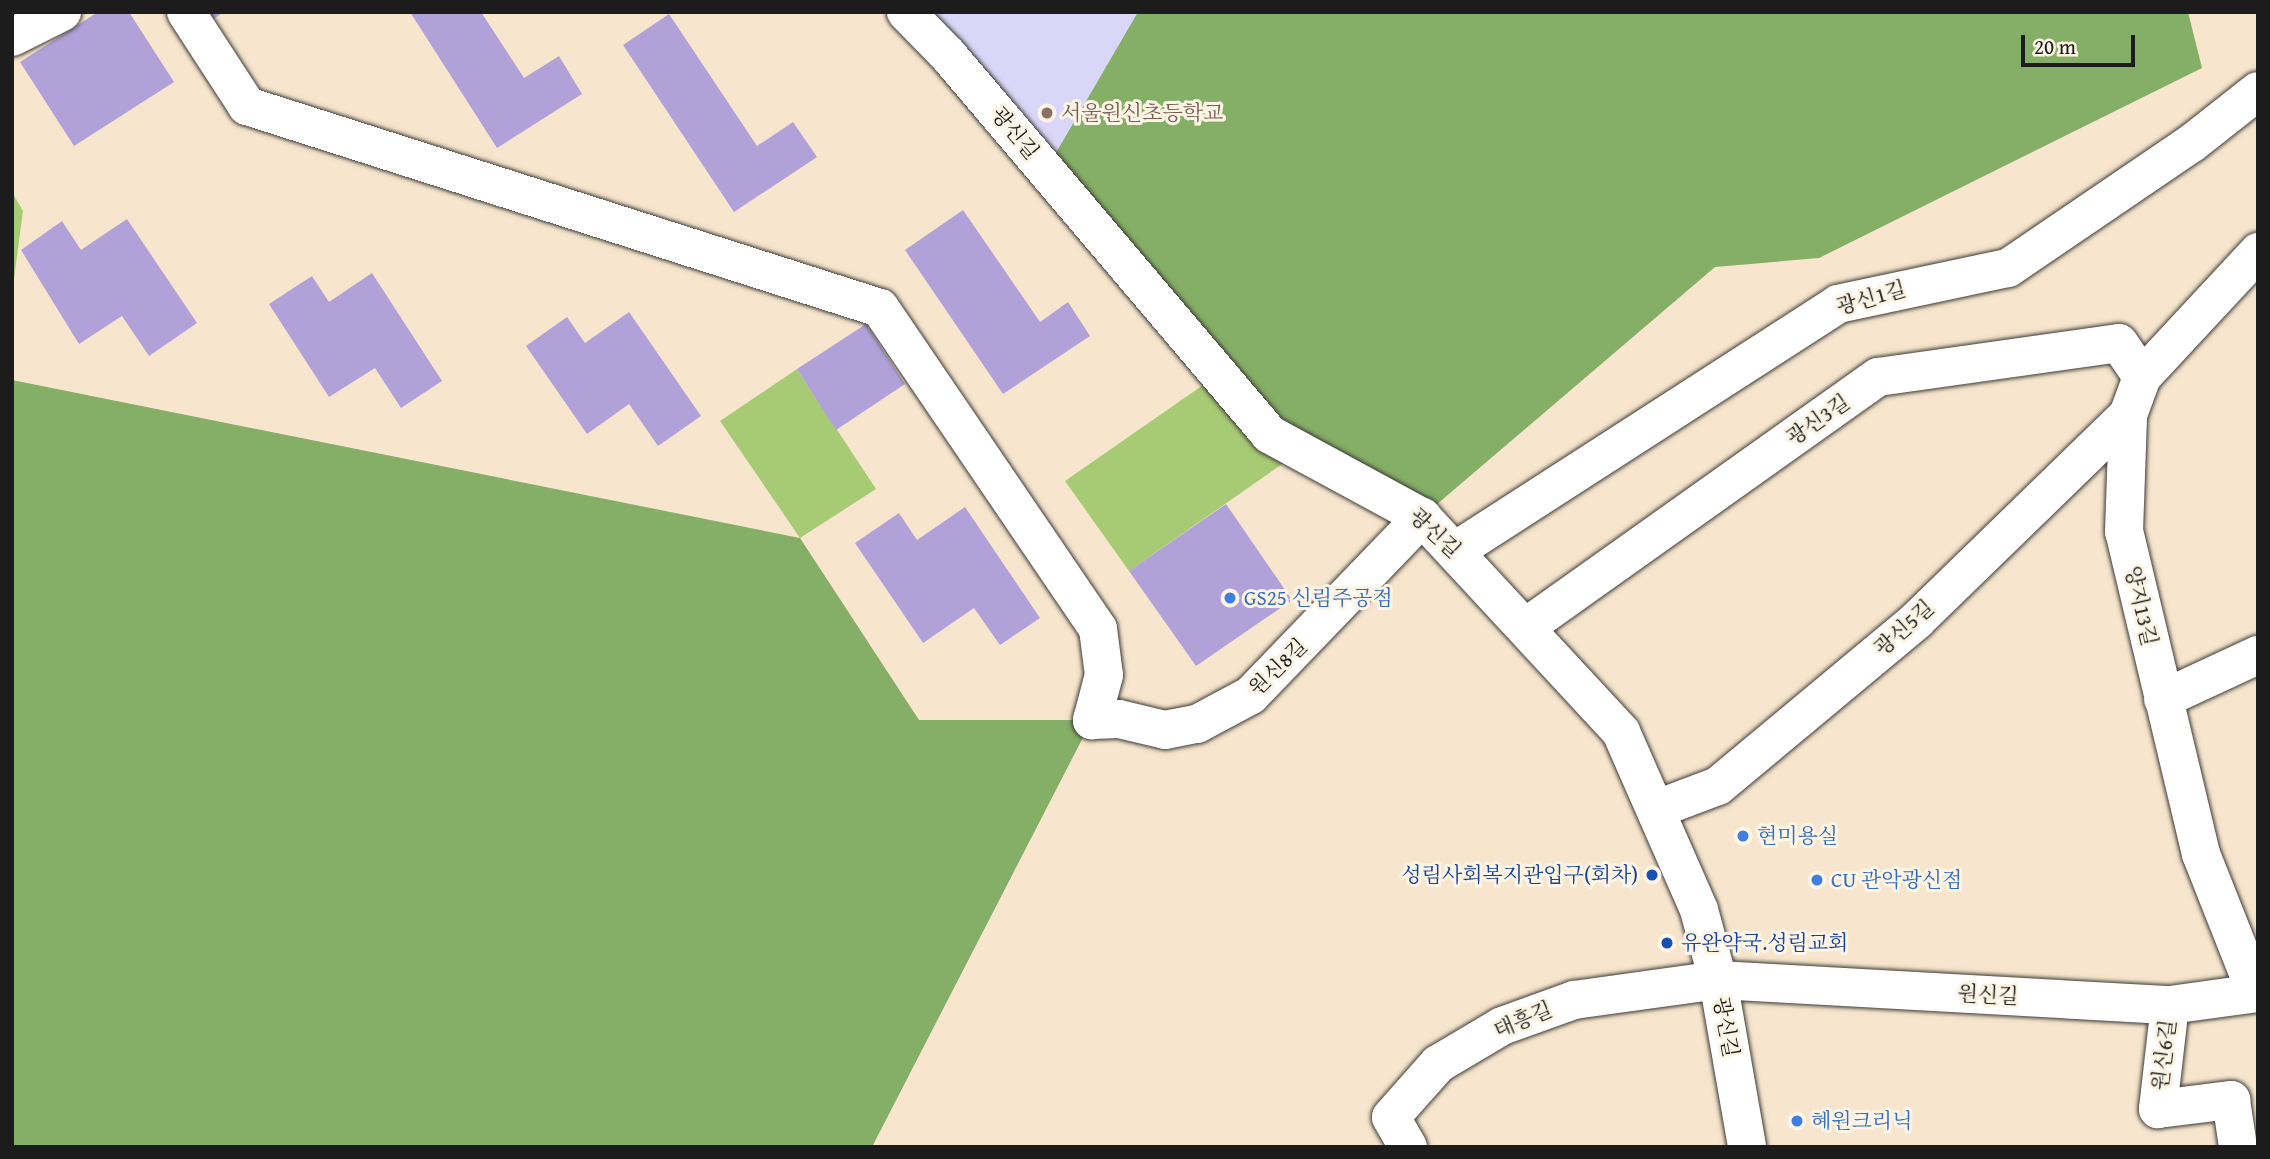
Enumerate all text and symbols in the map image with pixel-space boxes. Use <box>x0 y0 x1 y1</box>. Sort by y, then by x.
scale bar <box>2025 21 2139 65</box>
text: 20 m <box>2034 31 2076 62</box>
place label: 서울원신초등학교 <box>1061 100 1223 126</box>
street label: 광신길 <box>986 102 1044 164</box>
marker: 서울원신초등학교 <box>1039 105 1055 121</box>
street label: 광신1길 <box>1833 276 1909 320</box>
street label: 광신3길 <box>1782 389 1854 451</box>
street label: 광신길 <box>1404 503 1466 563</box>
street label: 양지13길 <box>2120 564 2162 648</box>
place label: GS25 신림주공점 <box>1244 585 1393 611</box>
marker: GS25 신림주공점 <box>1222 590 1238 606</box>
street label: 광신5길 <box>1869 595 1939 661</box>
street label: 원신8길 <box>1244 633 1312 701</box>
place label: 현미용실 <box>1757 823 1838 849</box>
marker: 현미용실 <box>1735 828 1751 844</box>
place label: 성림사회복지관입구(회차) <box>1401 862 1638 888</box>
marker: 성림사회복지관입구(회차) <box>1644 867 1660 883</box>
place label: CU 관악광신점 <box>1831 867 1962 893</box>
marker: CU 관악광신점 <box>1809 872 1825 888</box>
place label: 유완약국.성림교회 <box>1681 930 1848 956</box>
marker: 유완약국.성림교회 <box>1659 935 1675 951</box>
street label: 원신길 <box>1957 981 2019 1009</box>
street label: 광신길 <box>1708 995 1744 1059</box>
street label: 태흥길 <box>1490 997 1556 1043</box>
street label: 원신6길 <box>2147 1018 2181 1092</box>
place label: 혜원크리닉 <box>1811 1108 1912 1134</box>
marker: 혜원크리닉 <box>1789 1113 1805 1129</box>

